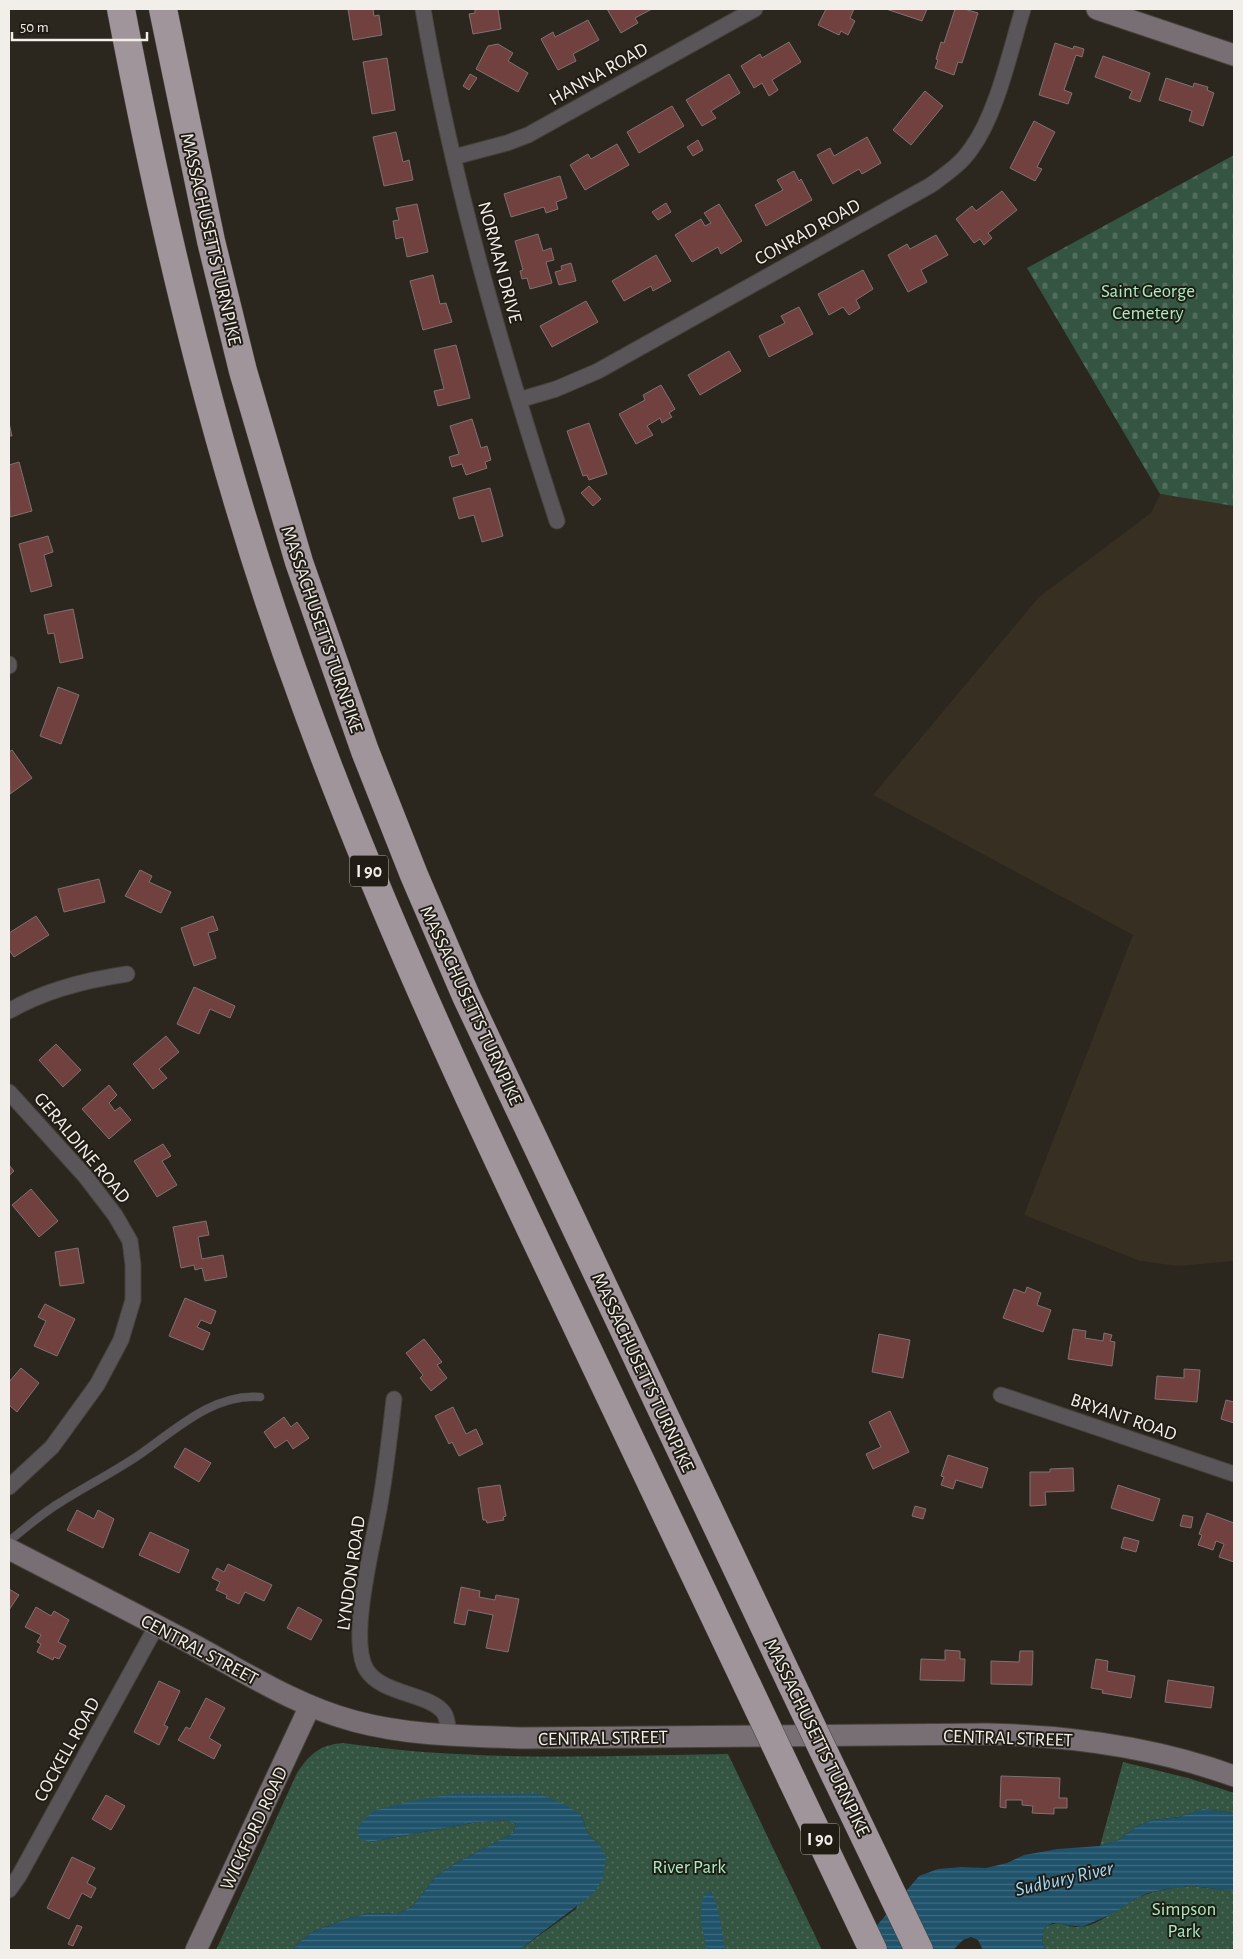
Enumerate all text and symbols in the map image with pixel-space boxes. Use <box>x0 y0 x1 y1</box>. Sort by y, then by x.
scale bar <box>12 10 148 42</box>
text: 50 m <box>20 20 49 35</box>
street label: HANNA ROAD <box>546 39 651 109</box>
street label: MASSACHUSETTS TURNPIKE <box>177 131 244 347</box>
street label: CONRAD ROAD <box>752 196 864 269</box>
street label: NORMAN DRIVE <box>474 200 525 325</box>
park label: Saint George Cemetery <box>1101 282 1195 323</box>
street label: MASSACHUSETTS TURNPIKE <box>277 524 366 735</box>
road number: I 90 <box>350 856 388 886</box>
street label: MASSACHUSETTS TURNPIKE <box>416 903 525 1108</box>
street label: GERALDINE ROAD <box>30 1089 133 1207</box>
street label: MASSACHUSETTS TURNPIKE <box>588 1270 697 1475</box>
street label: BRYANT ROAD <box>1068 1390 1179 1444</box>
street label: LYNDON ROAD <box>334 1515 369 1632</box>
street label: CENTRAL STREET <box>138 1611 261 1689</box>
street label: MASSACHUSETTS TURNPIKE <box>761 1636 873 1839</box>
street label: COCKELL ROAD <box>31 1695 104 1805</box>
street label: CENTRAL STREET <box>943 1727 1073 1750</box>
street label: CENTRAL STREET <box>538 1728 668 1749</box>
street label: WICKFORD ROAD <box>218 1764 291 1893</box>
road number: I 90 <box>801 1824 839 1855</box>
park label: River Park <box>652 1858 726 1877</box>
water label: Sudbury River <box>1013 1858 1116 1900</box>
park label: Simpson Park <box>1152 1900 1216 1941</box>

